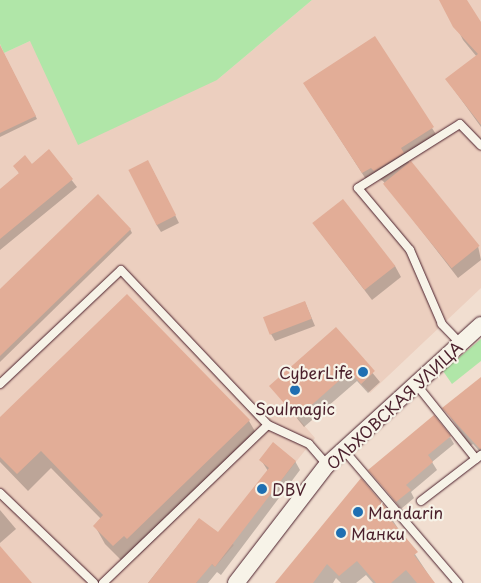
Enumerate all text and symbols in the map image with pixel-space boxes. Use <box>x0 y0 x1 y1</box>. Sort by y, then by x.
street label: ОЛЬХОВСКАЯ УЛИЦА <box>322 337 466 473</box>
place label: CyberLife <box>279 362 353 382</box>
marker: CyberLife <box>357 366 369 378</box>
marker: Soulmagic <box>289 384 301 396</box>
place label: Soulmagic <box>255 398 335 418</box>
place label: DBV <box>272 479 306 499</box>
marker: DBV <box>256 483 268 495</box>
place label: Mandarin <box>368 502 443 522</box>
marker: Mandarin <box>352 506 364 518</box>
place label: Манки <box>351 523 405 543</box>
marker: Манки <box>335 527 347 539</box>

